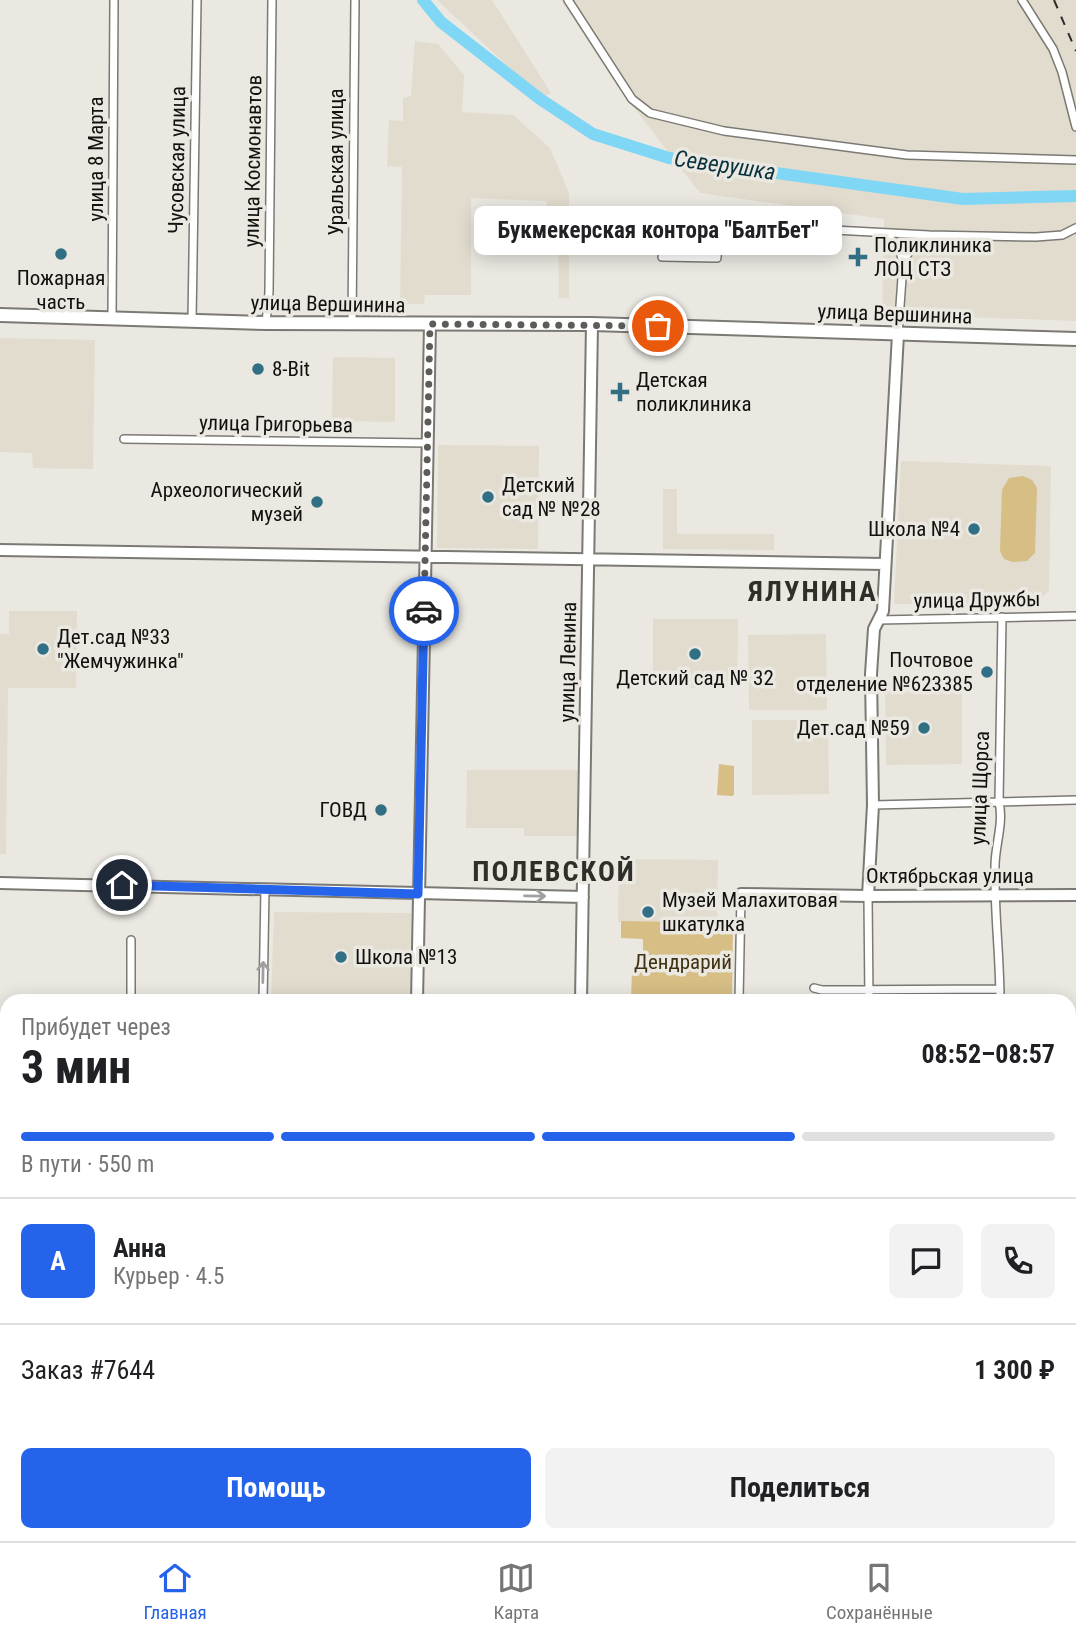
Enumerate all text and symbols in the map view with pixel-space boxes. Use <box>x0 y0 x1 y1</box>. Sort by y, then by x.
street label: улица Космонавтов <box>239 75 267 247</box>
street label: Чусовская улица <box>164 86 190 234</box>
street label: Уральская улица <box>324 88 348 236</box>
street label: улица 8 Марта <box>84 96 108 222</box>
water label: Северушка <box>673 145 777 186</box>
callout: Букмекерская контора "БалтБет" <box>474 207 842 256</box>
text: Букмекерская контора "БалтБет" <box>497 217 819 244</box>
place label: Поликлиника ЛОЦ СТЗ <box>874 233 992 281</box>
marker: Пожарная часть <box>53 246 69 262</box>
marker: Поликлиника ЛОЦ СТЗ <box>848 247 868 267</box>
place label: Пожарная часть <box>17 266 105 314</box>
street label: улица Вершинина <box>250 291 406 317</box>
pin <box>628 296 688 356</box>
street label: улица Вершинина <box>817 299 973 329</box>
icon: bag <box>639 307 677 345</box>
place label: 8-Bit <box>272 357 310 381</box>
marker: 8-Bit <box>250 361 266 377</box>
place label: Детская поликлиника <box>636 368 752 416</box>
marker: Детская поликлиника <box>610 382 630 402</box>
street label: улица Григорьева <box>199 411 353 437</box>
place label: Детский сад № №28 <box>502 473 601 521</box>
place label: Археологический музей <box>151 478 303 526</box>
marker: Детский сад № №28 <box>480 489 496 505</box>
marker: Археологический музей <box>309 494 325 510</box>
place label: Школа №4 <box>868 517 960 541</box>
marker: Школа №4 <box>966 521 982 537</box>
district label: ЯЛУНИНА <box>747 575 878 608</box>
courier <box>389 576 459 646</box>
street label: улица Дружбы <box>913 587 1041 613</box>
icon: car <box>405 592 443 630</box>
street label: улица Ленина <box>555 602 581 722</box>
place label: Дет.сад №33 "Жемчужинка" <box>57 625 184 673</box>
marker: Дет.сад №33 "Жемчужинка" <box>35 641 51 657</box>
marker: Детский сад № 32 <box>687 646 703 662</box>
place label: Почтовое отделение №623385 <box>796 648 973 696</box>
marker: Почтовое отделение №623385 <box>979 664 995 680</box>
place label: Детский сад № 32 <box>616 666 774 690</box>
place label: Дет.сад №59 <box>797 716 910 740</box>
marker: Дет.сад №59 <box>916 720 932 736</box>
street label: улица Щорса <box>966 731 994 845</box>
place label: ГОВД <box>319 798 367 822</box>
marker: ГОВД <box>373 802 389 818</box>
pin <box>92 855 152 915</box>
district label: ПОЛЕВСКОЙ <box>472 855 636 888</box>
street label: Октябрьская улица <box>866 864 1034 888</box>
icon: home <box>103 866 141 904</box>
place label: Музей Малахитовая шкатулка <box>662 888 838 936</box>
one-way arrow <box>523 889 546 903</box>
marker: Музей Малахитовая шкатулка <box>640 904 656 920</box>
place label: Школа №13 <box>355 945 457 969</box>
marker: Школа №13 <box>333 949 349 965</box>
park label: Дендрарий <box>634 950 732 974</box>
one-way arrow <box>256 961 270 984</box>
text: Прибудет через <box>21 1014 171 1041</box>
text: 08:52–08:57 <box>921 1039 1055 1069</box>
text: 3 мин <box>21 1040 131 1094</box>
text: В пути · 550 m <box>21 1151 154 1178</box>
button: chat <box>889 1224 963 1298</box>
button: phone <box>981 1224 1055 1298</box>
text: Анна <box>113 1233 166 1263</box>
text: А <box>50 1246 66 1276</box>
text: Курьер · 4.5 <box>113 1263 224 1290</box>
text: Заказ #7644 <box>21 1355 155 1385</box>
text: 1 300 ₽ <box>974 1355 1055 1385</box>
button: Помощь <box>21 1448 531 1528</box>
button: Поделиться <box>545 1448 1055 1528</box>
tab: Главная <box>143 1559 207 1624</box>
tab: Карта <box>494 1559 539 1624</box>
tab: Сохранённые <box>826 1559 933 1624</box>

